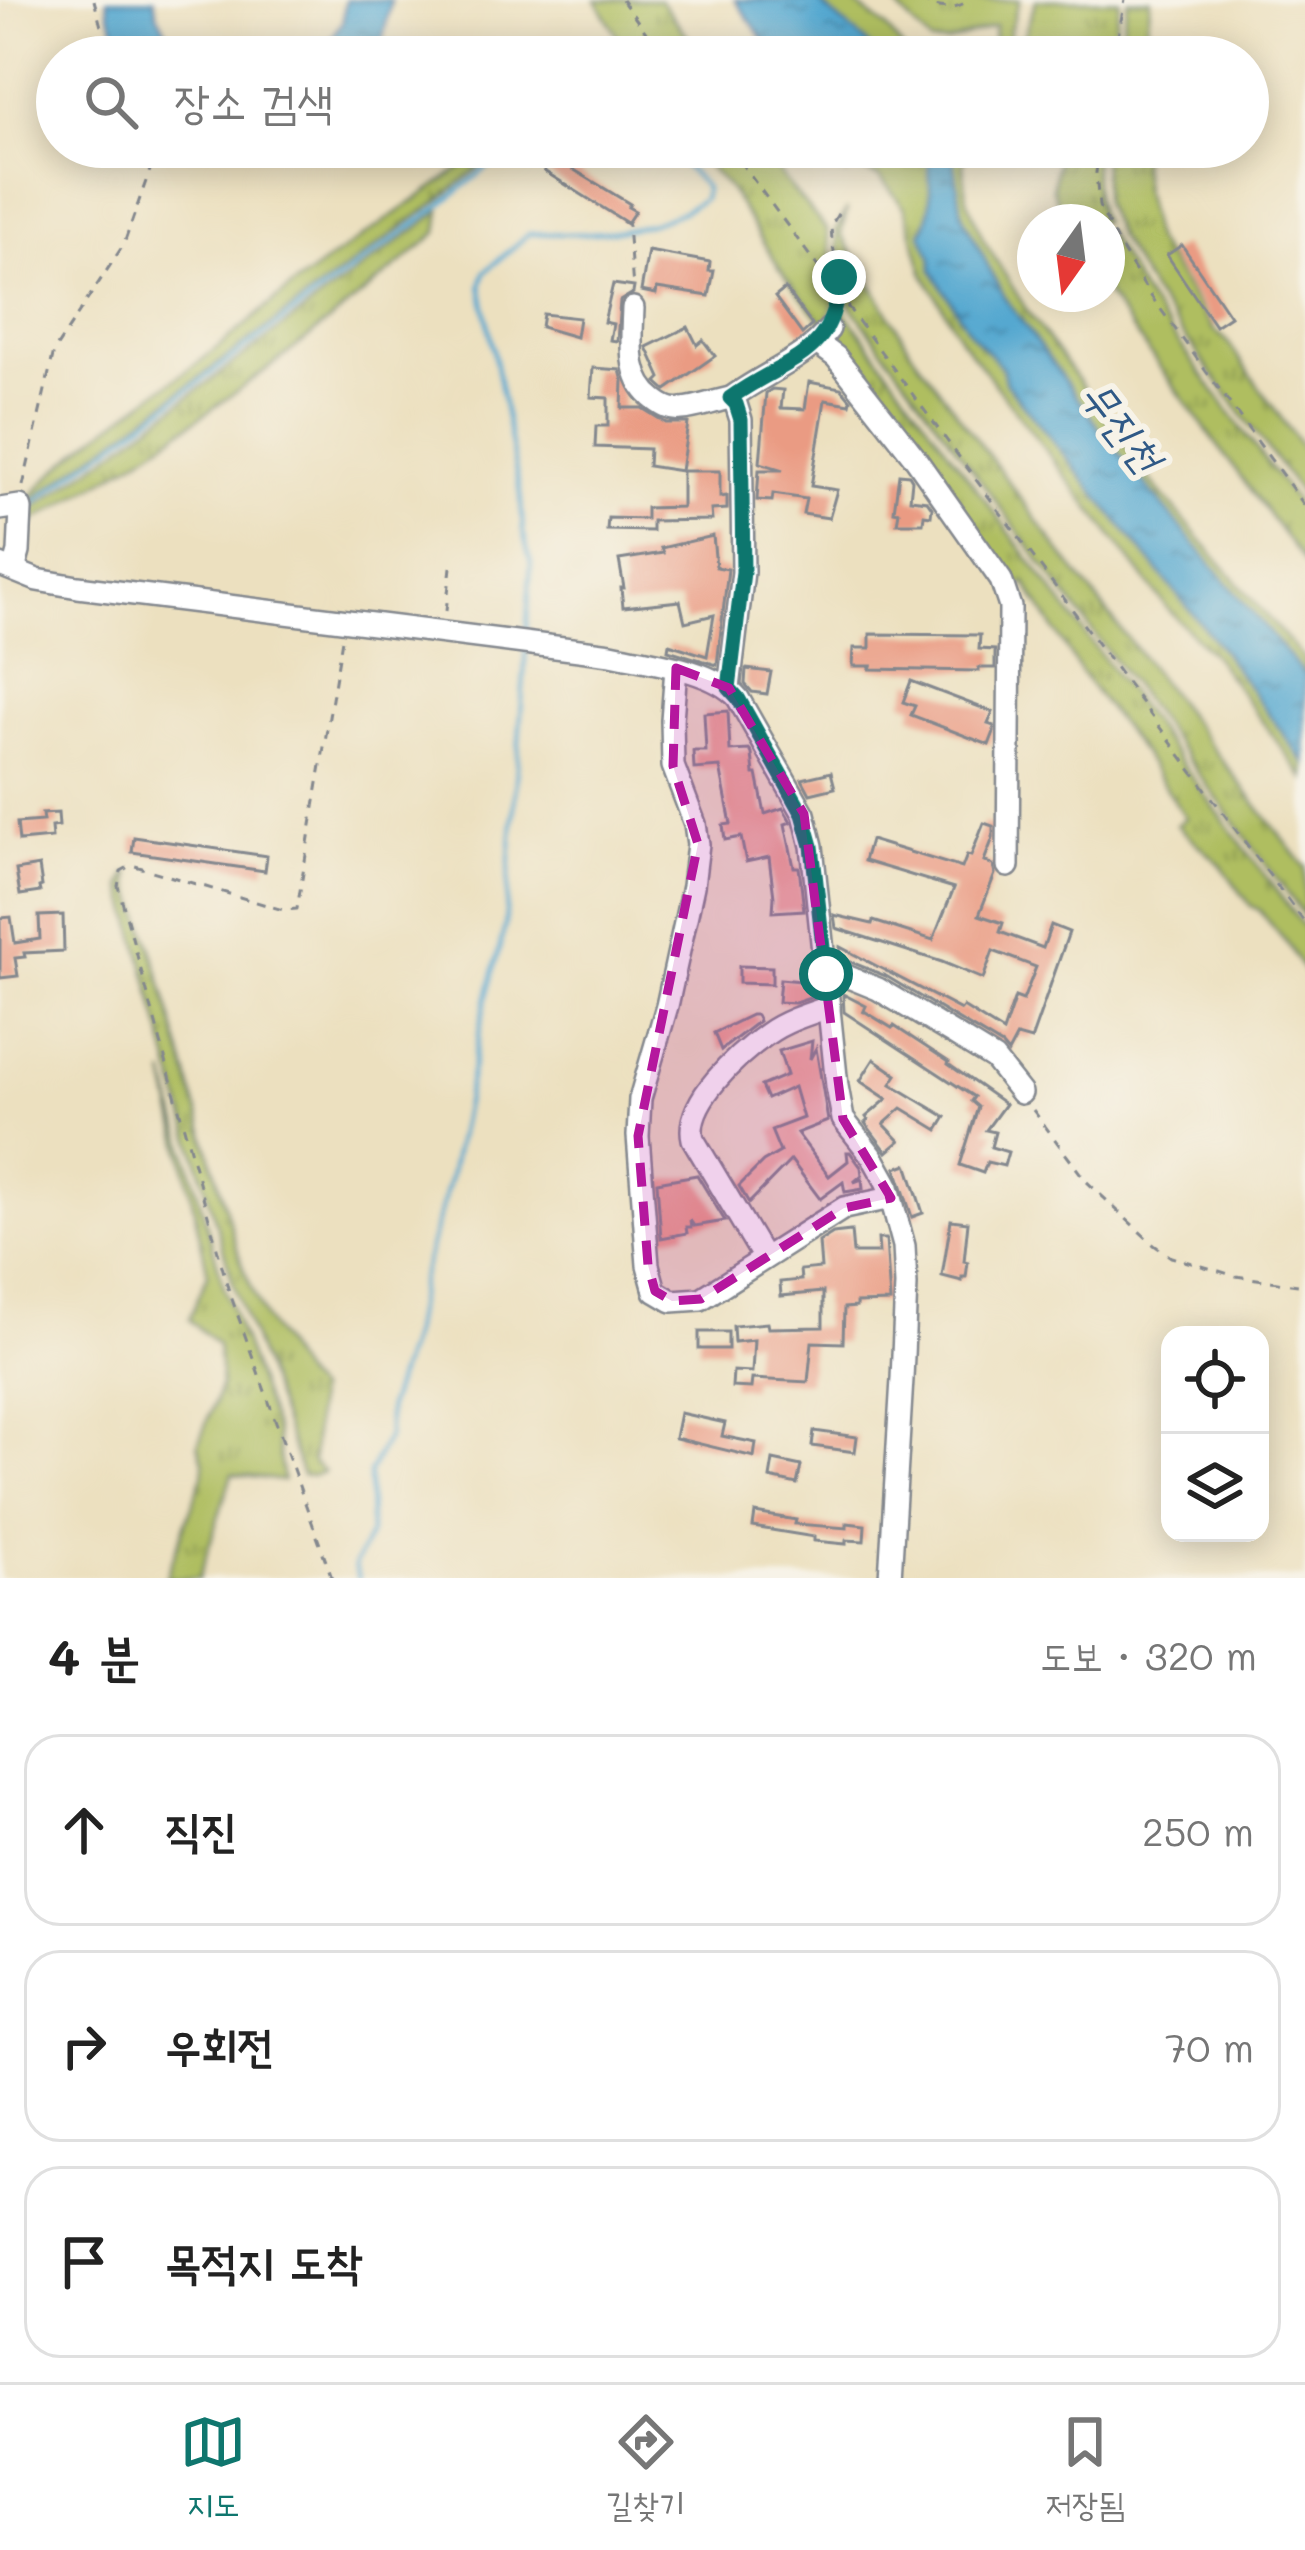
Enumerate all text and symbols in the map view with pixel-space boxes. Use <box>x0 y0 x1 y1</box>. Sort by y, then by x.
search box <box>36 36 1269 168</box>
icon: search <box>78 69 144 135</box>
text: 장소 검색 <box>174 71 333 129</box>
north arrow <box>1017 204 1125 312</box>
route end <box>812 250 866 304</box>
water label: 무진천 <box>1070 368 1178 485</box>
route start <box>799 947 853 1001</box>
map controls <box>1161 1326 1269 1542</box>
button: locate <box>1161 1326 1269 1434</box>
button: layers <box>1161 1434 1269 1542</box>
text: 4 분 <box>48 1621 140 1688</box>
text: 도보 · 320 m <box>1040 1629 1257 1680</box>
icon: ahead <box>51 1797 117 1863</box>
text: 직진 <box>165 1799 237 1857</box>
text: 250 m <box>1142 1805 1254 1856</box>
icon: right <box>51 2013 117 2079</box>
text: 우회전 <box>165 2015 274 2073</box>
text: 70 m <box>1165 2021 1254 2072</box>
icon: arrive <box>51 2229 117 2295</box>
text: 목적지 도착 <box>165 2231 362 2289</box>
tab: 지도 <box>180 2409 246 2527</box>
tab: 길찾기 <box>606 2409 685 2527</box>
tab: 저장됨 <box>1045 2409 1125 2527</box>

